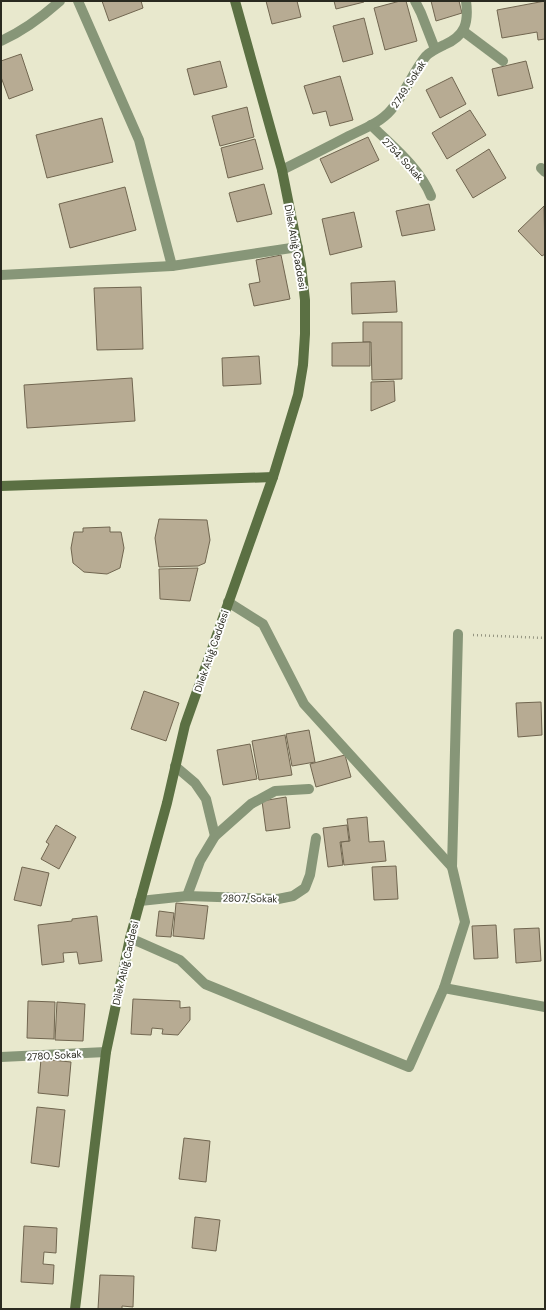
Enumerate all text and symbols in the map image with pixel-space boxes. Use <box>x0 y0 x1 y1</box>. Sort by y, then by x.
street label: 2749. Sokak <box>388 58 429 111</box>
street label: 2754. Sokak <box>379 135 426 184</box>
street label: Dilek Atlığ Caddesi <box>282 204 309 291</box>
street label: Dilek Atlığ Caddesi <box>191 608 232 694</box>
street label: 2807. Sokak <box>222 892 278 905</box>
street label: Dilek Atlığ Caddesi <box>109 920 141 1006</box>
street label: 2780. Sokak <box>26 1048 82 1063</box>

